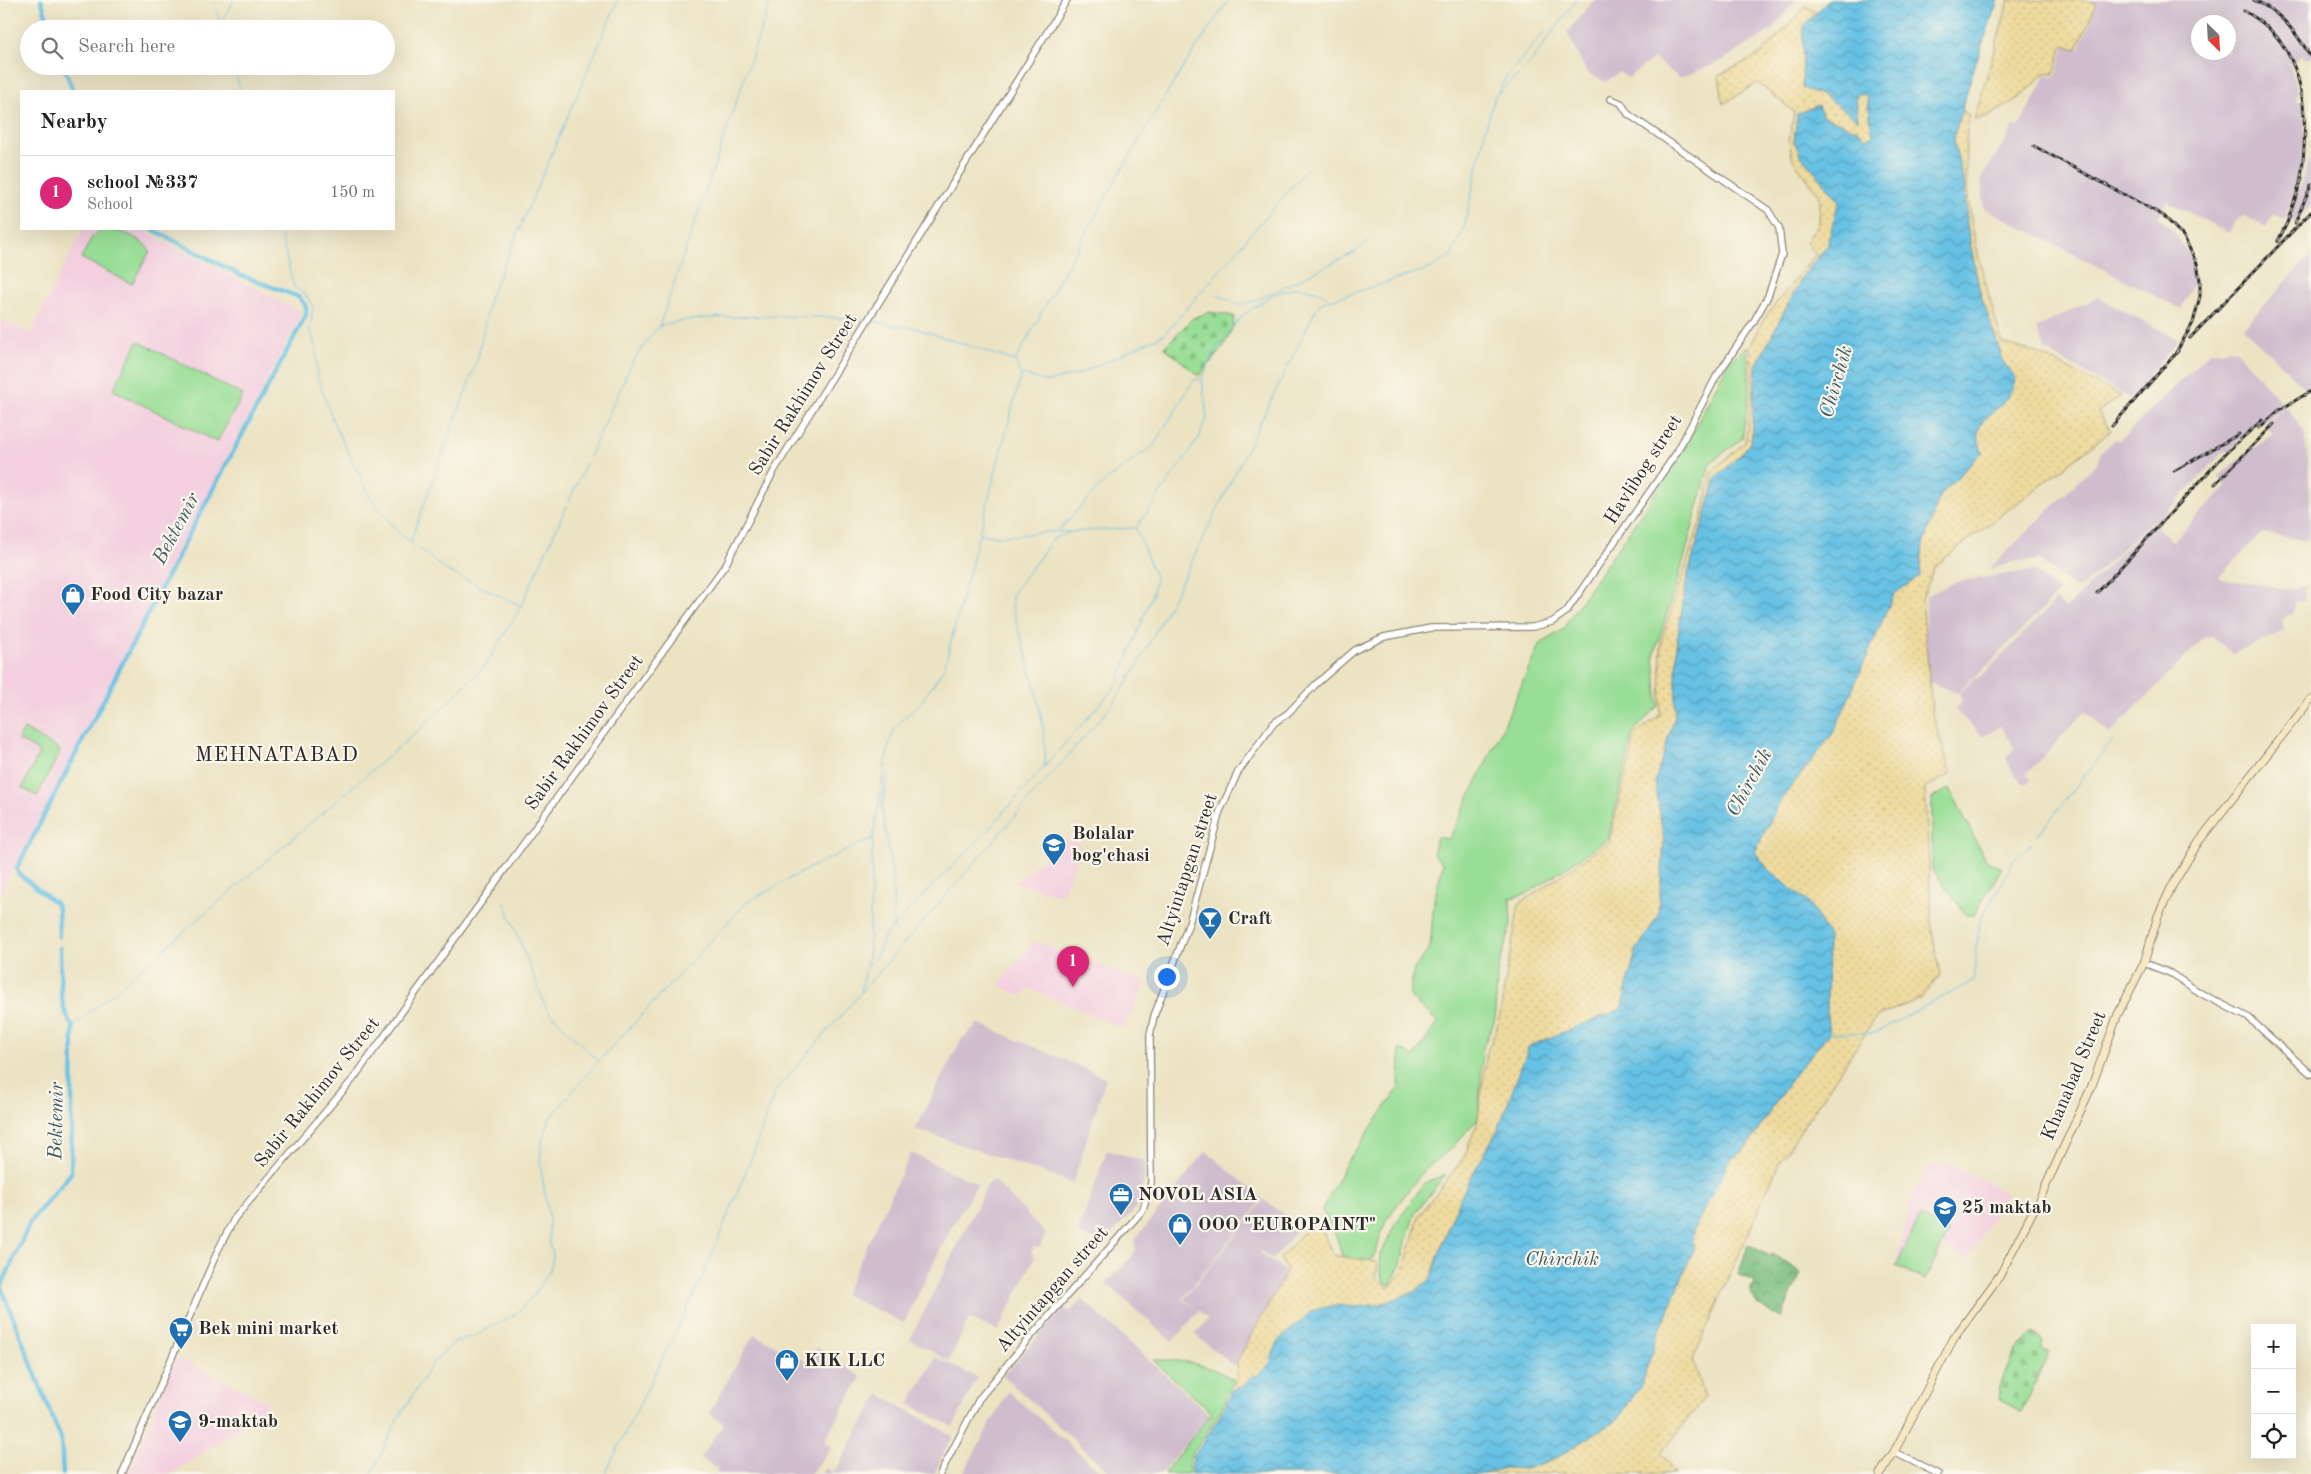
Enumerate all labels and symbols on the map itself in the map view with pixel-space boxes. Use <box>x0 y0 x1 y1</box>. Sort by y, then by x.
north arrow <box>2191 15 2236 60</box>
street label: Sabir Rakhimov Street <box>746 311 862 479</box>
water label: Chirchik <box>1817 343 1857 420</box>
street label: Hаvlibog street <box>1602 412 1686 528</box>
water label: Bektemir <box>149 490 204 569</box>
shop icon: Food City bazar <box>60 582 86 616</box>
place label: Food City bazar <box>90 586 223 605</box>
street label: Sabir Rakhimov Street <box>522 652 648 814</box>
district label: MEHNATABAD <box>195 745 359 766</box>
water label: Chirchik <box>1723 746 1777 820</box>
street label: Altyintapgan street <box>1154 791 1222 949</box>
place label: Bolalar bog'chasi <box>1072 825 1150 866</box>
school or university icon: Bolalar bog'chasi <box>1041 832 1067 866</box>
bar icon: Craft <box>1197 906 1223 940</box>
place label: Craft <box>1228 910 1272 929</box>
pin: 1 <box>1057 946 1089 987</box>
your location <box>1154 964 1180 990</box>
street label: Khanabad Street <box>2039 1009 2111 1143</box>
street label: Sabir Rakhimov Street <box>252 1014 384 1172</box>
water label: Bektemir <box>46 1082 68 1161</box>
office icon: NOVOL ASIA <box>1108 1182 1134 1216</box>
place label: NOVOL ASIA <box>1138 1186 1258 1205</box>
school or university icon: 25 maktab <box>1932 1195 1958 1229</box>
place label: 25 maktab <box>1962 1199 2051 1218</box>
shop icon: OOO "EUROPAINT" <box>1167 1212 1193 1246</box>
place label: OOO "EUROPAINT" <box>1198 1216 1376 1235</box>
street label: Altyintapgan street <box>993 1224 1113 1356</box>
water label: Chirchik <box>1525 1250 1599 1270</box>
supermarket icon: Bek mini market <box>168 1316 194 1350</box>
place label: Bek mini market <box>198 1320 338 1339</box>
shop icon: KIK LLC <box>774 1348 800 1382</box>
place label: KIK LLC <box>804 1352 885 1371</box>
school or university icon: 9-maktab <box>167 1409 193 1443</box>
place label: 9-maktab <box>198 1413 278 1432</box>

